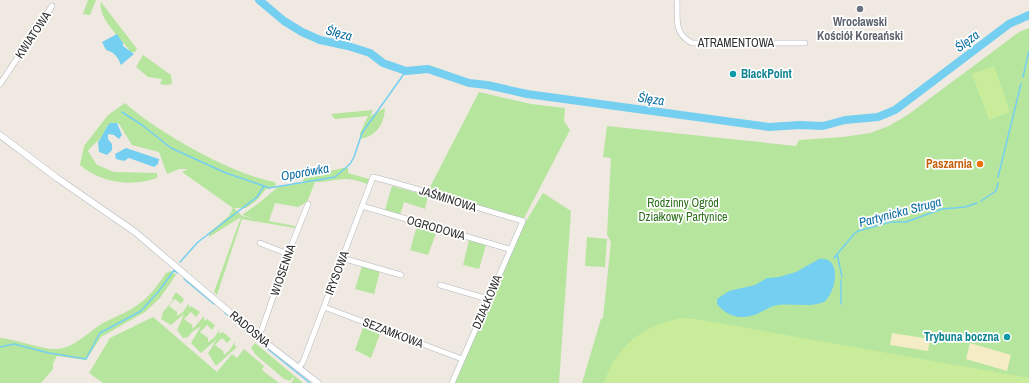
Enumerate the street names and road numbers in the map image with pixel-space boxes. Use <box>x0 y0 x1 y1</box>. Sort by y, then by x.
street label: KWIATOWA <box>11 8 55 62</box>
street label: ATRAMENTOWA <box>697 35 775 51</box>
street label: JAŚMINOWA <box>417 182 479 216</box>
street label: OGRODOWA <box>405 212 468 244</box>
street label: WIOSENNA <box>267 242 299 298</box>
street label: IRYSOWA <box>321 248 353 297</box>
street label: DZIAŁKOWA <box>468 272 506 332</box>
street label: RADOSNA <box>226 307 274 351</box>
street label: SEZAMKOWA <box>360 314 426 352</box>

